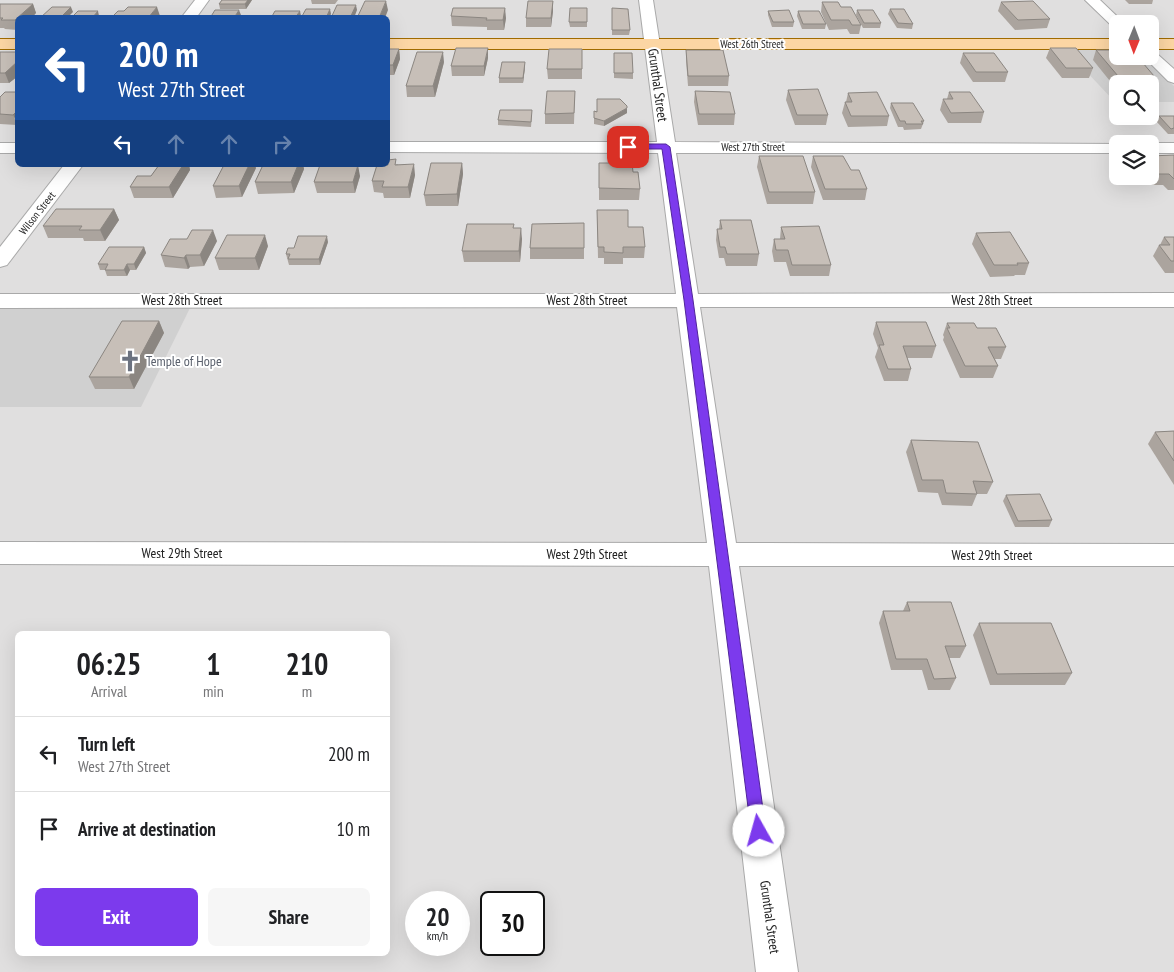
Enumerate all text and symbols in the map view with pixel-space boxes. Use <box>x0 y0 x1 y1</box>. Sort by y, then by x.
north arrow <box>1109 15 1159 65</box>
map controls <box>1109 15 1159 185</box>
text: 200 m <box>118 31 199 77</box>
icon: left <box>35 35 100 100</box>
street label: West 26th Street <box>720 37 784 51</box>
street label: Grunthal Street <box>644 47 672 123</box>
text: West 27th Street <box>118 75 245 103</box>
button: search <box>1109 75 1159 125</box>
pin <box>607 126 649 168</box>
icon: left <box>109 130 137 158</box>
icon: ahead <box>162 130 190 158</box>
icon: ahead <box>215 130 243 158</box>
icon: right <box>268 130 296 158</box>
icon: arrive <box>614 133 642 161</box>
button: layers <box>1109 135 1159 185</box>
street label: West 27th Street <box>721 140 785 154</box>
street label: Wilson Street <box>16 189 58 237</box>
street label: West 28th Street <box>142 291 223 309</box>
street label: West 28th Street <box>547 291 628 309</box>
street label: West 28th Street <box>952 291 1033 309</box>
church icon: Temple of Hope <box>117 348 143 374</box>
place label: Temple of Hope <box>146 352 222 370</box>
street label: West 29th Street <box>142 544 223 562</box>
street label: West 29th Street <box>547 545 628 563</box>
street label: West 29th Street <box>952 546 1033 564</box>
text: 06:25 <box>77 644 141 683</box>
text: 1 <box>206 644 221 683</box>
text: 210 <box>285 644 328 683</box>
text: Arrival <box>91 681 127 701</box>
text: min <box>203 681 224 701</box>
text: m <box>302 681 312 701</box>
text: Turn left <box>78 732 135 756</box>
icon: left <box>35 740 63 768</box>
text: 200 m <box>328 742 370 766</box>
text: West 27th Street <box>78 756 170 776</box>
position arrow <box>732 804 784 856</box>
icon: arrive <box>35 815 63 843</box>
text: Arrive at destination <box>78 817 216 841</box>
text: 10 m <box>337 817 370 841</box>
street label: Grunthal Street <box>756 879 784 955</box>
button: Exit <box>35 888 198 946</box>
button: Share <box>208 888 370 946</box>
speed limit sign: 30 <box>480 891 545 956</box>
text: 20 <box>426 901 449 933</box>
text: km/h <box>427 928 448 943</box>

